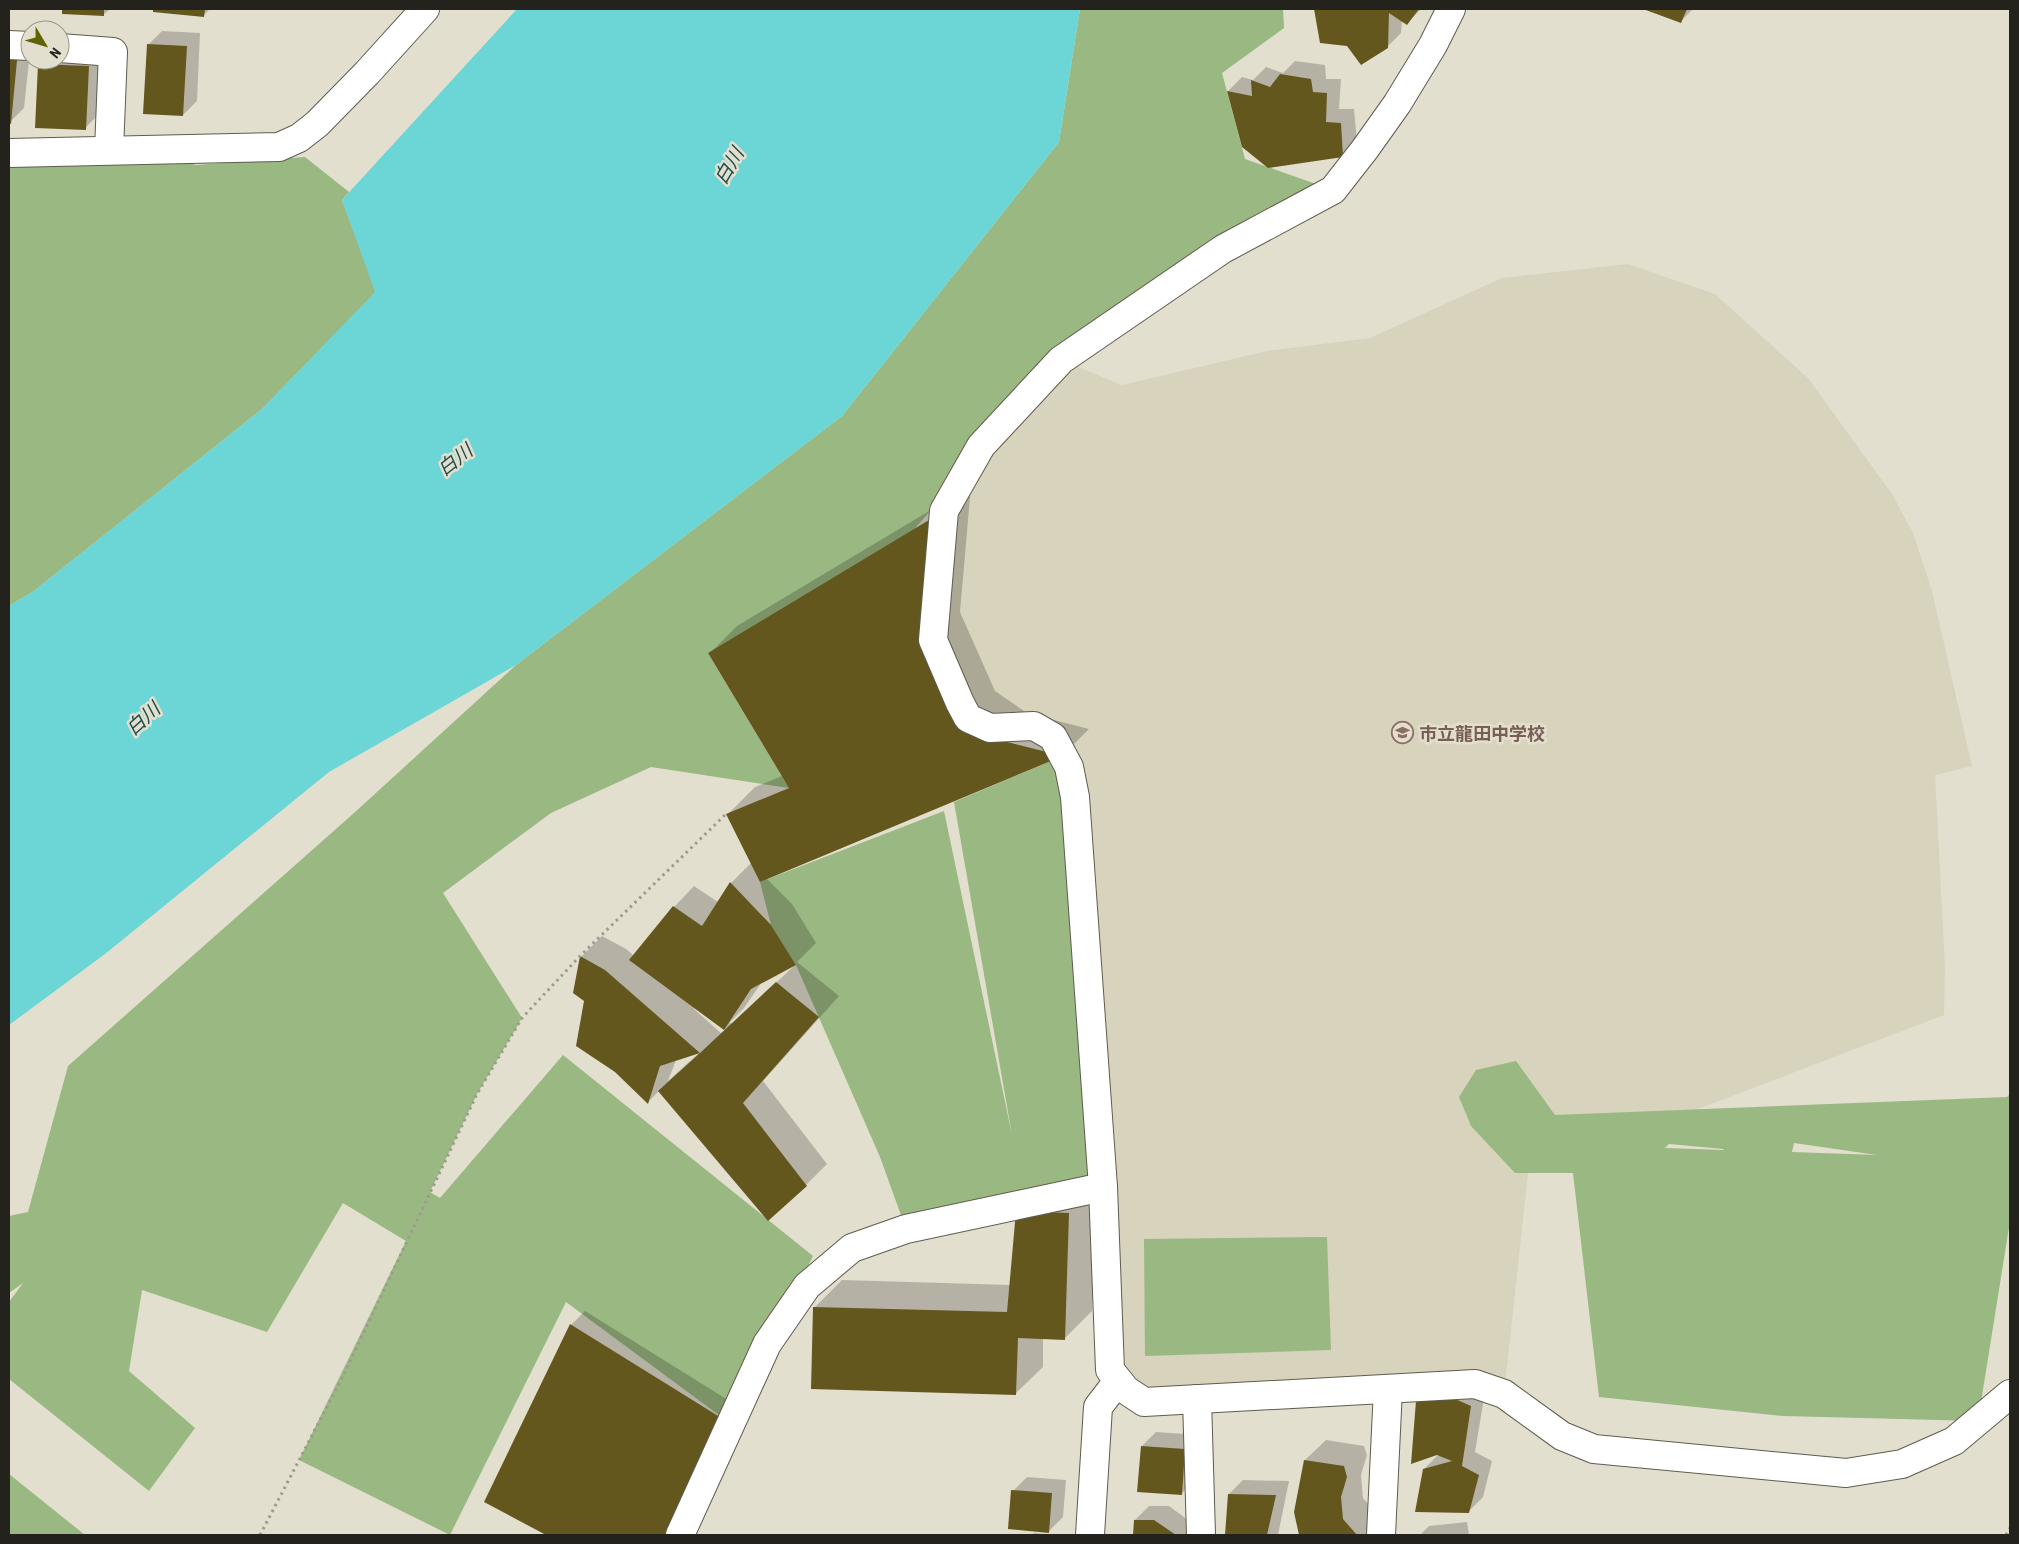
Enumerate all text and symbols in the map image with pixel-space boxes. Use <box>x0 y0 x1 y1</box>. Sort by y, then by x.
north arrow <box>20 20 70 70</box>
text: N <box>46 45 64 61</box>
water label: 白川 <box>709 142 750 188</box>
water label: 白川 <box>433 438 479 481</box>
water label: 白川 <box>121 696 166 740</box>
school or university icon: 市立龍田中学校 <box>1391 721 1415 745</box>
place label: 市立龍田中学校 <box>1419 723 1545 744</box>

